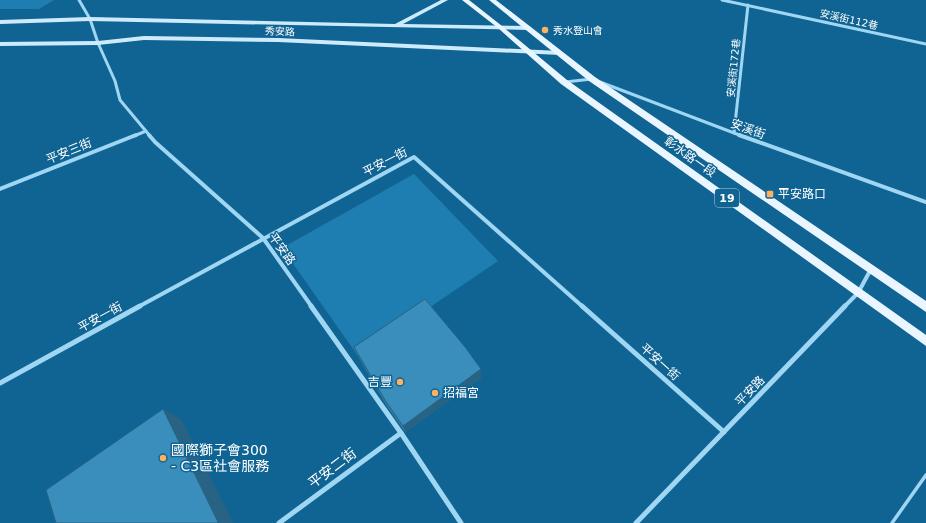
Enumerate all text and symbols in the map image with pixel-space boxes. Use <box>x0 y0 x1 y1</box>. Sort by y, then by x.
street label: 安溪街112巷 <box>819 7 879 31</box>
street label: 秀安路 <box>265 25 295 38</box>
marker: 秀水登山會 <box>540 25 550 35</box>
place label: 秀水登山會 <box>553 25 603 36</box>
street label: 安溪街172巷 <box>725 38 742 98</box>
street label: 安溪街 <box>729 116 767 142</box>
street label: 彰水路一段 <box>661 134 719 180</box>
street label: 平安三街 <box>44 136 94 166</box>
street label: 平安一街 <box>360 145 410 179</box>
place label: 平安路口 <box>778 187 826 201</box>
road number: 19 <box>715 189 739 207</box>
marker: 平安路口 <box>765 189 775 199</box>
street label: 平安路 <box>266 230 298 268</box>
street label: 平安一街 <box>76 299 124 335</box>
street label: 平安一街 <box>637 341 683 383</box>
street label: 平安路 <box>732 373 768 409</box>
place label: 吉豐 <box>368 375 392 389</box>
marker: 吉豐 <box>395 377 405 387</box>
place label: 招福宮 <box>443 386 479 400</box>
marker: 招福宮 <box>430 388 440 398</box>
place label: 國際獅子會300 - C3區社會服務 <box>171 442 269 474</box>
street label: 平安二街 <box>305 445 359 491</box>
marker: 國際獅子會300 - C3區社會服務 <box>158 453 168 463</box>

